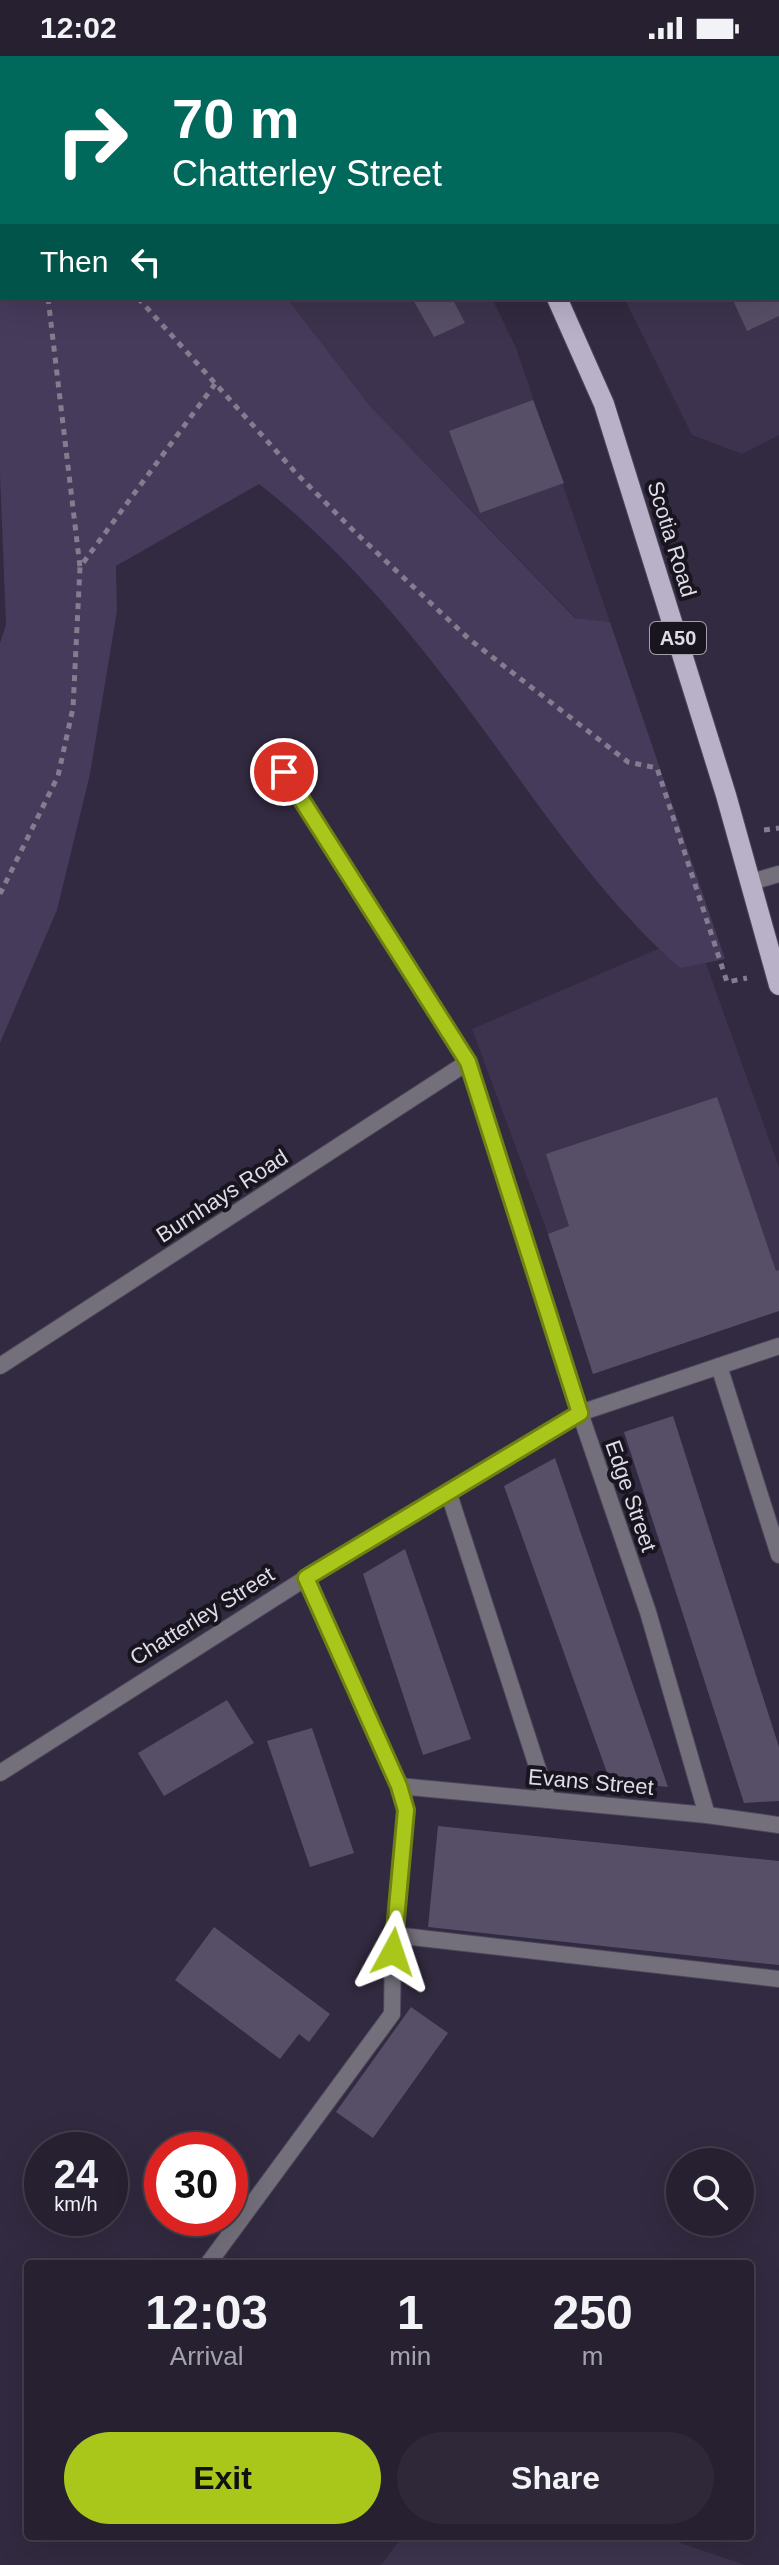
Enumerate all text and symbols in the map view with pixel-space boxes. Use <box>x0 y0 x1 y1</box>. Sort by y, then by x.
text: 12:02 <box>40 11 117 44</box>
text: 70 m <box>172 87 300 150</box>
icon: right <box>40 88 144 192</box>
text: Chatterley Street <box>172 153 442 194</box>
icon: left <box>124 240 168 284</box>
text: Then <box>40 245 108 278</box>
street label: Scotia Road <box>643 478 701 600</box>
road number: A50 <box>650 622 706 654</box>
pin <box>250 738 318 806</box>
icon: arrive <box>262 750 306 794</box>
street label: Burnhays Road <box>152 1144 292 1248</box>
street label: Edge Street <box>600 1437 662 1555</box>
street label: Chatterley Street <box>125 1562 279 1670</box>
street label: Evans Street <box>527 1764 655 1800</box>
position arrow <box>351 1910 435 1994</box>
speed limit sign: 30 <box>144 2132 248 2236</box>
map controls <box>666 2148 754 2236</box>
button: search <box>666 2148 754 2236</box>
text: 24 <box>54 2152 98 2196</box>
text: km/h <box>54 2193 98 2215</box>
text: 12:03 <box>145 2286 268 2339</box>
text: 1 <box>397 2286 424 2339</box>
text: 250 <box>553 2286 633 2339</box>
text: Arrival <box>170 2341 244 2371</box>
text: min <box>389 2341 431 2371</box>
text: m <box>582 2341 603 2371</box>
button: Exit <box>64 2432 381 2524</box>
button: Share <box>397 2432 714 2524</box>

